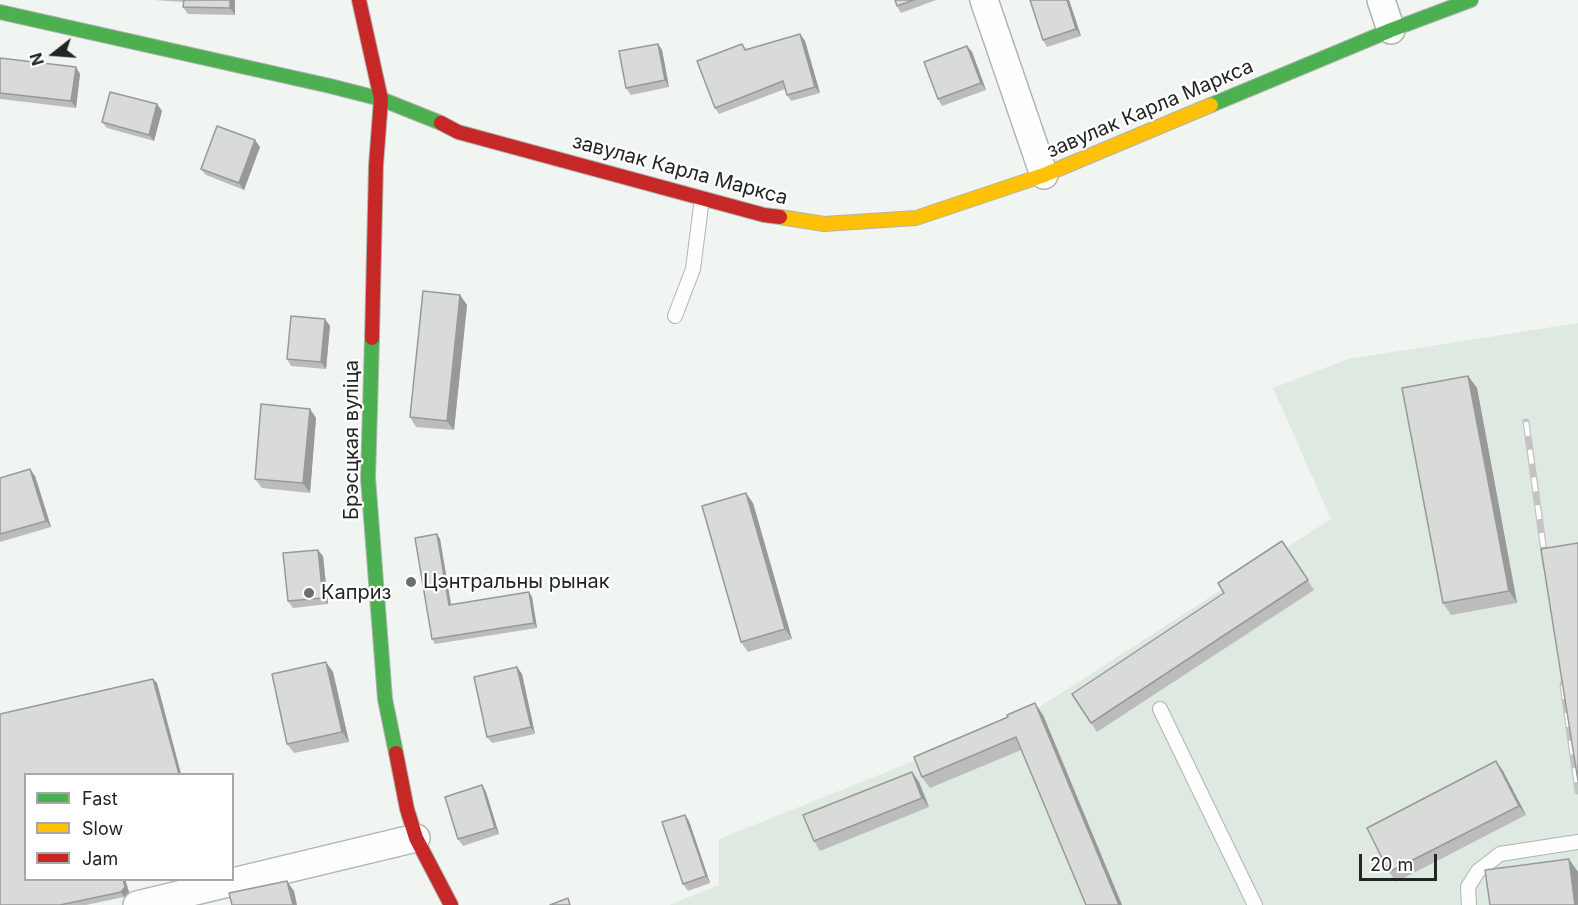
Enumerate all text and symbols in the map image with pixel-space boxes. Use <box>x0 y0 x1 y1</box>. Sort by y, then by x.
north arrow <box>24 24 84 84</box>
text: N <box>25 51 48 68</box>
street label: завулак Карла Маркса <box>1043 55 1257 163</box>
street label: завулак Карла Маркса <box>570 130 790 210</box>
street label: Брэсцкая вуліца <box>340 360 364 520</box>
place label: Цэнтральны рынак <box>423 570 610 594</box>
marker: Цэнтральны рынак <box>404 575 418 589</box>
place label: Каприз <box>321 581 391 605</box>
marker: Каприз <box>302 586 316 600</box>
legend <box>24 773 234 881</box>
text: Fast <box>82 788 118 809</box>
text: Slow <box>82 818 123 839</box>
scale bar <box>1362 842 1440 880</box>
text: Jam <box>82 848 118 869</box>
text: 20 m <box>1370 854 1413 875</box>

